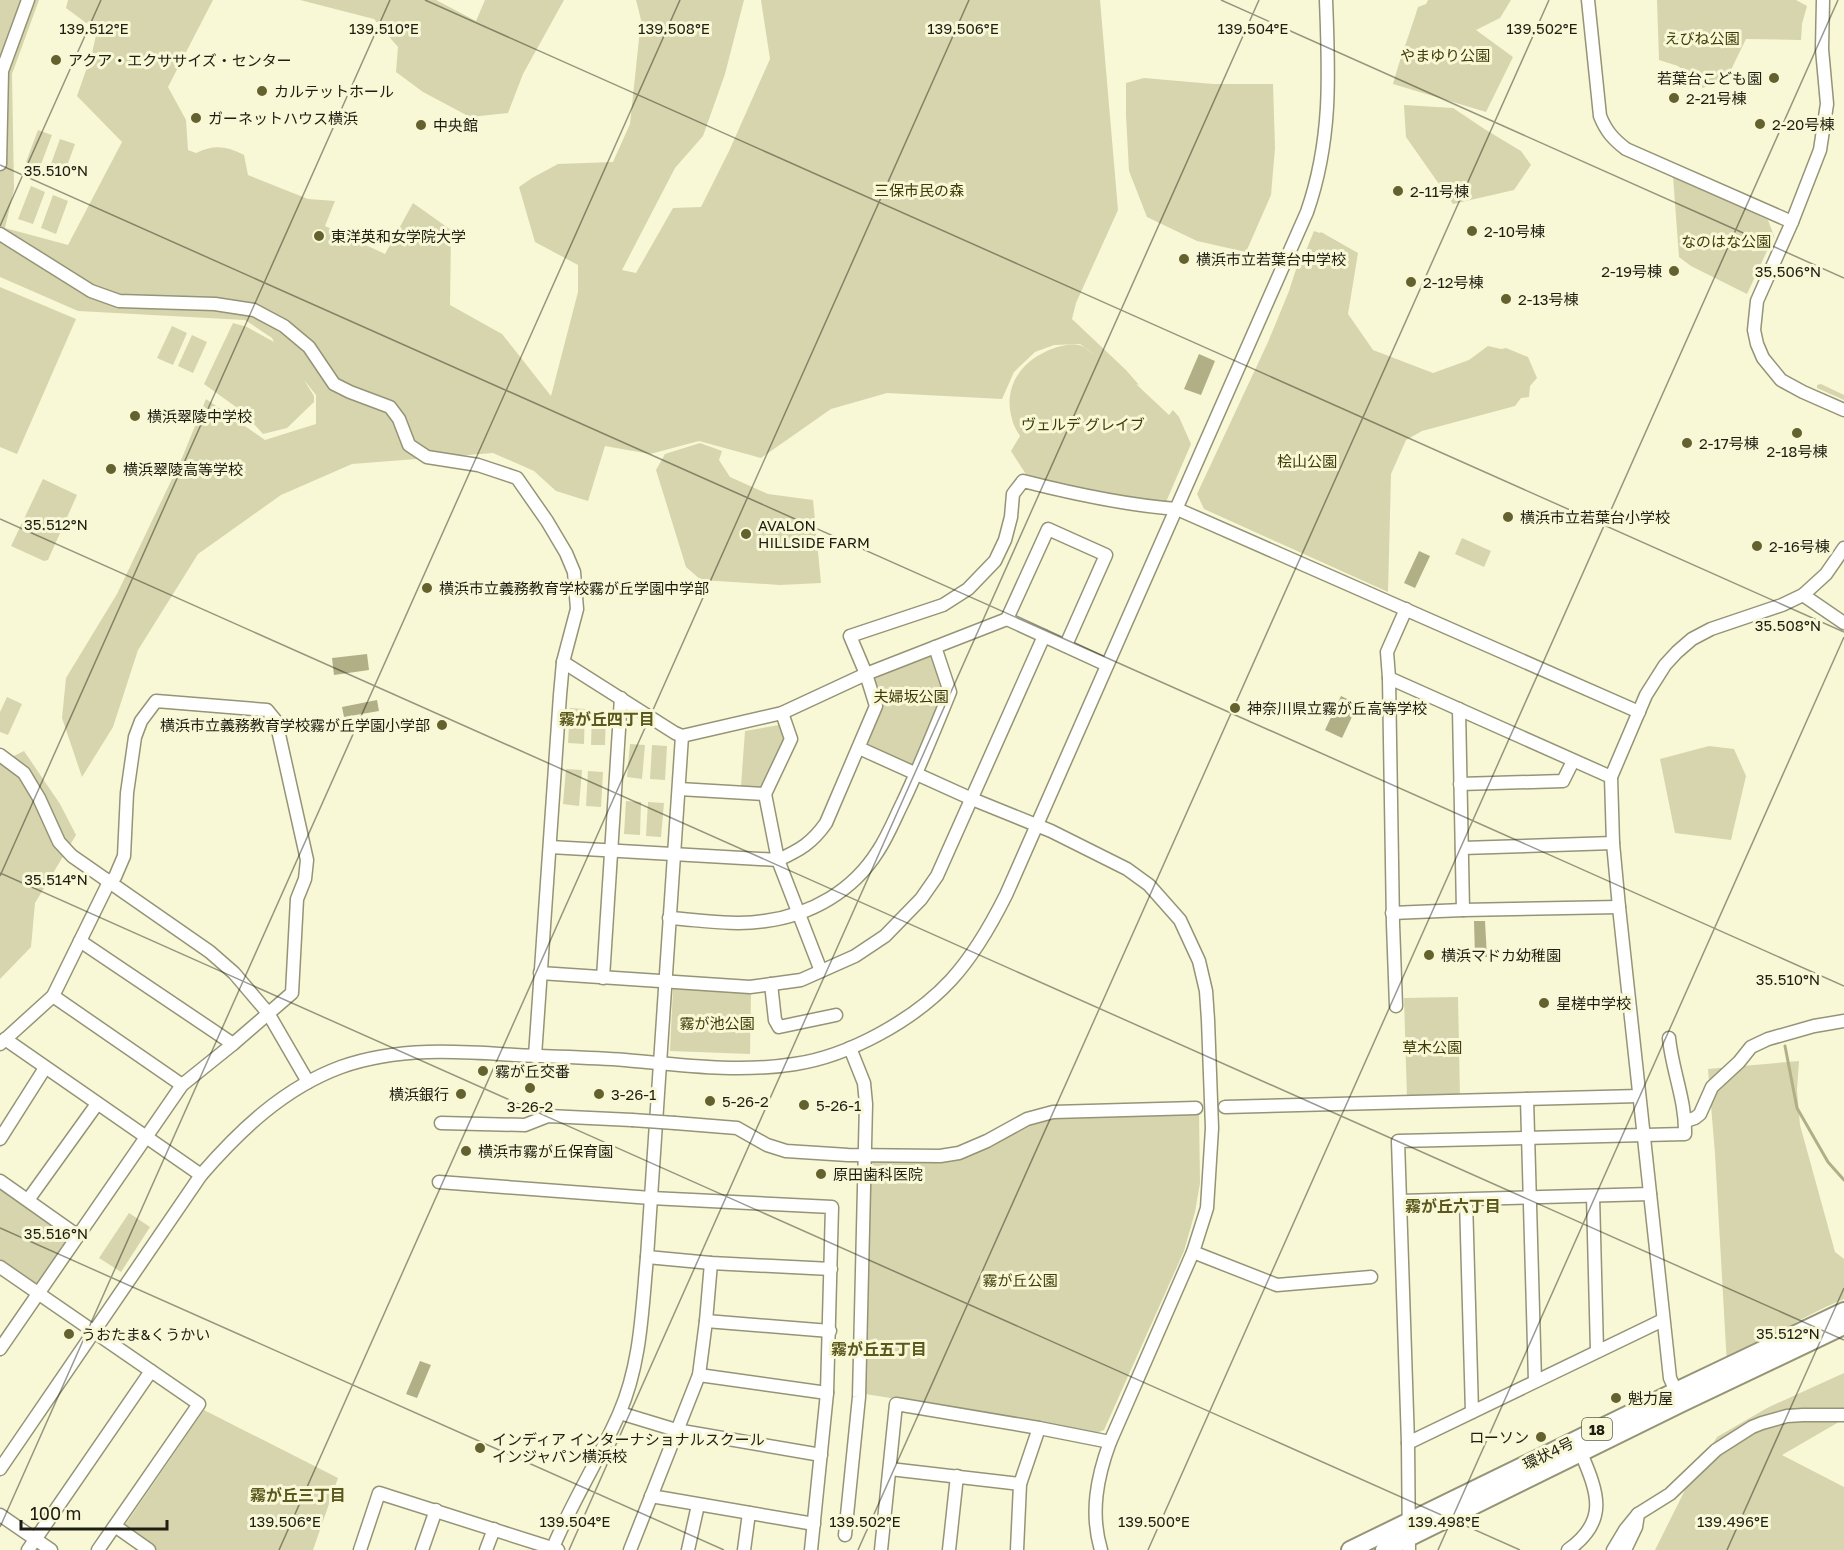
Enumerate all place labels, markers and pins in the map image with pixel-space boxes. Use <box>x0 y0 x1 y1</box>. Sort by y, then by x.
place label: アクア・エクササイズ・センター <box>68 51 292 69</box>
marker: アクア・エクササイズ・センター <box>49 53 63 67</box>
place label: 若葉台こども園 <box>1657 69 1762 87</box>
marker: 若葉台こども園 <box>1767 71 1781 85</box>
place label: カルテットホール <box>274 82 394 100</box>
marker: カルテットホール <box>255 84 269 98</box>
place label: 2-21号棟 <box>1686 89 1746 107</box>
marker: 2-21号棟 <box>1667 91 1681 105</box>
place label: ガーネットハウス横浜 <box>208 109 358 127</box>
marker: ガーネットハウス横浜 <box>189 111 203 125</box>
place label: 2-20号棟 <box>1772 115 1834 133</box>
place label: 中央館 <box>433 116 478 134</box>
marker: 2-20号棟 <box>1753 117 1767 131</box>
marker: 中央館 <box>414 118 428 132</box>
place label: 2-11号棟 <box>1410 182 1469 200</box>
marker: 2-11号棟 <box>1391 184 1405 198</box>
place label: 2-10号棟 <box>1484 222 1545 240</box>
marker: 2-10号棟 <box>1465 224 1479 238</box>
place label: 東洋英和女学院大学 <box>331 227 466 245</box>
marker: 東洋英和女学院大学 <box>312 229 326 243</box>
place label: 横浜市立若葉台中学校 <box>1196 250 1346 268</box>
marker: 横浜市立若葉台中学校 <box>1177 252 1191 266</box>
place label: 2-19号棟 <box>1601 262 1662 280</box>
marker: 2-19号棟 <box>1667 264 1681 278</box>
place label: 2-12号棟 <box>1423 273 1483 291</box>
marker: 2-12号棟 <box>1404 275 1418 289</box>
place label: 2-13号棟 <box>1518 290 1578 308</box>
marker: 2-13号棟 <box>1499 292 1513 306</box>
place label: 横浜翠陵中学校 <box>147 407 252 425</box>
marker: 横浜翠陵中学校 <box>128 409 142 423</box>
marker: 2-18号棟 <box>1790 426 1804 440</box>
place label: 2-17号棟 <box>1699 434 1759 452</box>
marker: 2-17号棟 <box>1680 436 1694 450</box>
place label: 2-18号棟 <box>1767 442 1827 460</box>
place label: 横浜翠陵高等学校 <box>123 460 243 478</box>
marker: 横浜翠陵高等学校 <box>104 462 118 476</box>
place label: 横浜市立若葉台小学校 <box>1520 508 1670 526</box>
marker: 横浜市立若葉台小学校 <box>1501 510 1515 524</box>
place label: AVALON HILLSIDE FARM <box>758 516 870 551</box>
marker: AVALON HILLSIDE FARM <box>739 527 753 541</box>
place label: 2-16号棟 <box>1769 537 1830 555</box>
marker: 2-16号棟 <box>1750 539 1764 553</box>
place label: 横浜市立義務教育学校霧が丘学園中学部 <box>439 579 709 597</box>
marker: 横浜市立義務教育学校霧が丘学園中学部 <box>420 581 434 595</box>
place label: 神奈川県立霧が丘高等学校 <box>1247 699 1427 717</box>
marker: 神奈川県立霧が丘高等学校 <box>1228 701 1242 715</box>
place label: 横浜市立義務教育学校霧が丘学園小学部 <box>160 716 430 734</box>
marker: 横浜市立義務教育学校霧が丘学園小学部 <box>435 718 449 732</box>
place label: 横浜マドカ幼稚園 <box>1441 946 1561 964</box>
marker: 横浜マドカ幼稚園 <box>1422 948 1436 962</box>
place label: 星槎中学校 <box>1556 994 1631 1012</box>
marker: 星槎中学校 <box>1537 996 1551 1010</box>
place label: 霧が丘交番 <box>495 1062 570 1080</box>
marker: 霧が丘交番 <box>476 1064 490 1078</box>
marker: 3-26-2 <box>523 1081 537 1095</box>
place label: 横浜銀行 <box>389 1085 449 1103</box>
place label: 3-26-1 <box>611 1085 656 1103</box>
marker: 横浜銀行 <box>454 1087 468 1101</box>
marker: 3-26-1 <box>592 1087 606 1101</box>
place label: 5-26-2 <box>722 1092 769 1110</box>
marker: 5-26-2 <box>703 1094 717 1108</box>
place label: 5-26-1 <box>816 1096 861 1114</box>
place label: 3-26-2 <box>507 1097 553 1115</box>
marker: 5-26-1 <box>797 1098 811 1112</box>
place label: 横浜市霧が丘保育園 <box>478 1142 613 1160</box>
marker: 横浜市霧が丘保育園 <box>459 1144 473 1158</box>
place label: 原田歯科医院 <box>833 1165 923 1183</box>
marker: 原田歯科医院 <box>814 1167 828 1181</box>
place label: うおたま&くうかい <box>81 1325 210 1343</box>
marker: うおたま&くうかい <box>62 1327 76 1341</box>
place label: 魁力屋 <box>1628 1389 1673 1407</box>
marker: 魁力屋 <box>1609 1391 1623 1405</box>
place label: ローソン <box>1469 1428 1529 1446</box>
place label: インディア インターナショナルスクール インジャパン横浜校 <box>492 1430 765 1465</box>
marker: ローソン <box>1534 1430 1548 1444</box>
marker: インディア インターナショナルスクール インジャパン横浜校 <box>473 1441 487 1455</box>

